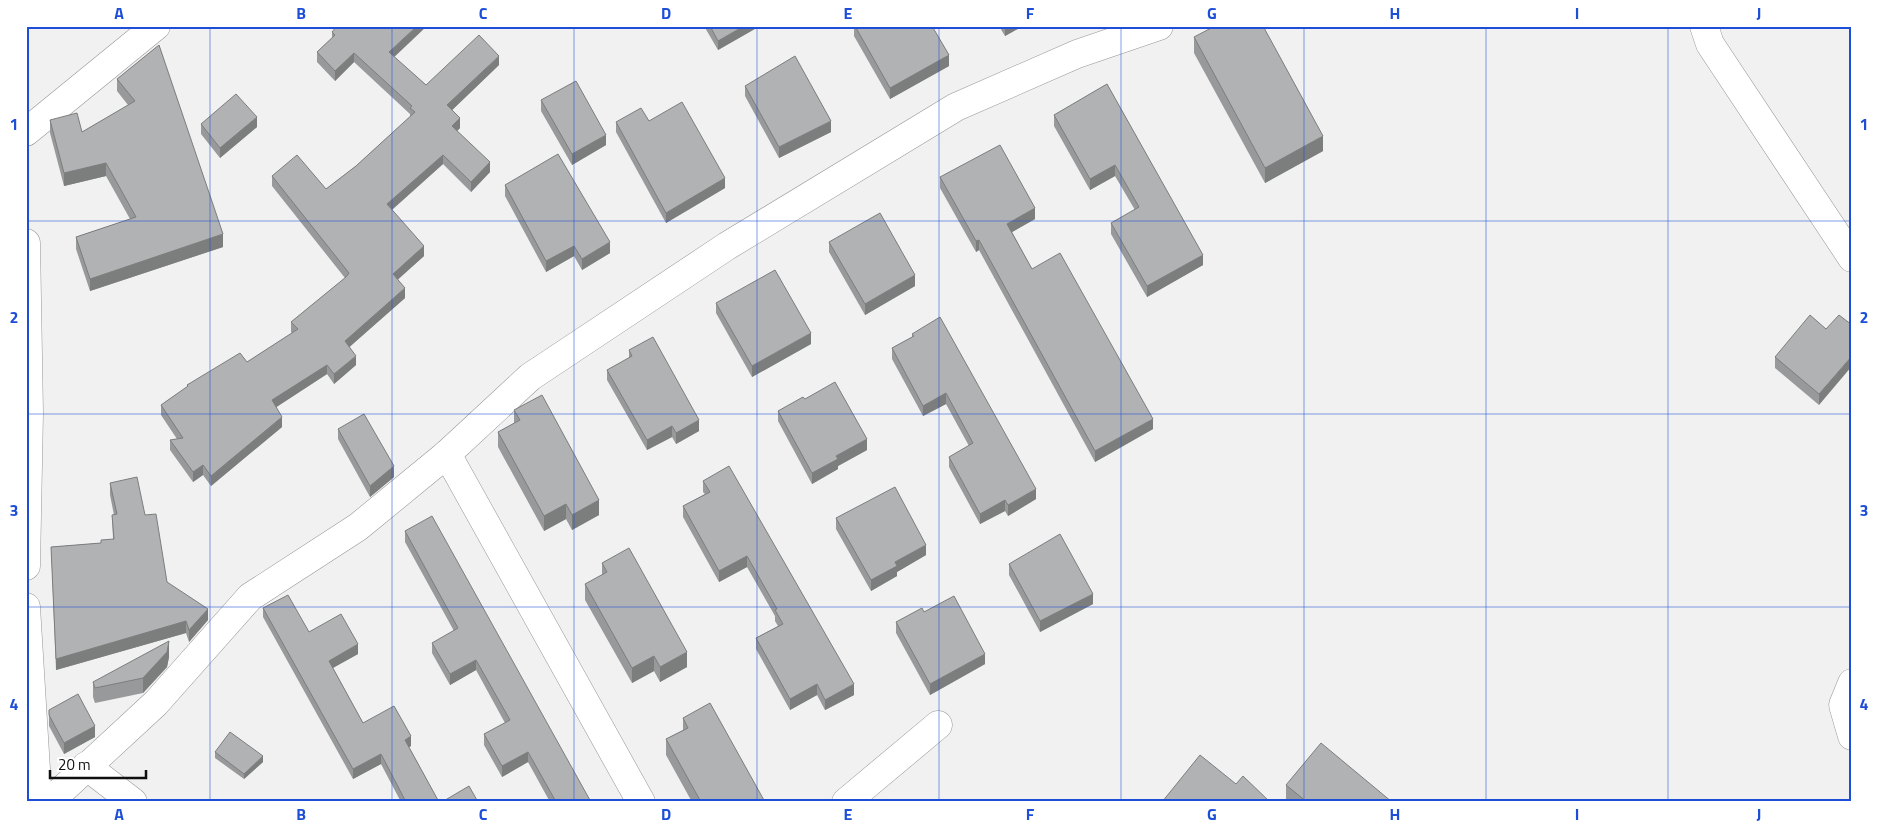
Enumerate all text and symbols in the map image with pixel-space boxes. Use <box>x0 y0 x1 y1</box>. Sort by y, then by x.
text: A <box>114 1 124 25</box>
text: B <box>296 1 306 25</box>
text: C <box>479 1 488 25</box>
text: D <box>661 1 671 25</box>
text: E <box>844 1 853 25</box>
text: F <box>1026 1 1035 25</box>
text: G <box>1207 1 1217 25</box>
text: H <box>1390 1 1400 25</box>
text: I <box>1575 1 1579 25</box>
text: J <box>1757 1 1761 25</box>
text: 1 <box>10 112 18 136</box>
text: 1 <box>1860 112 1868 136</box>
text: 2 <box>10 305 18 329</box>
text: 2 <box>1860 305 1868 329</box>
text: 3 <box>10 498 18 522</box>
text: 3 <box>1860 498 1868 522</box>
text: 4 <box>10 692 19 716</box>
text: 4 <box>1860 692 1869 716</box>
scale bar <box>50 748 146 780</box>
text: 20 m <box>58 753 91 776</box>
text: A <box>114 802 124 826</box>
text: B <box>296 802 306 826</box>
text: C <box>479 802 488 826</box>
text: D <box>661 802 671 826</box>
text: E <box>844 802 853 826</box>
text: F <box>1026 802 1035 826</box>
text: G <box>1207 802 1217 826</box>
text: H <box>1390 802 1400 826</box>
text: I <box>1575 802 1579 826</box>
text: J <box>1757 802 1761 826</box>

